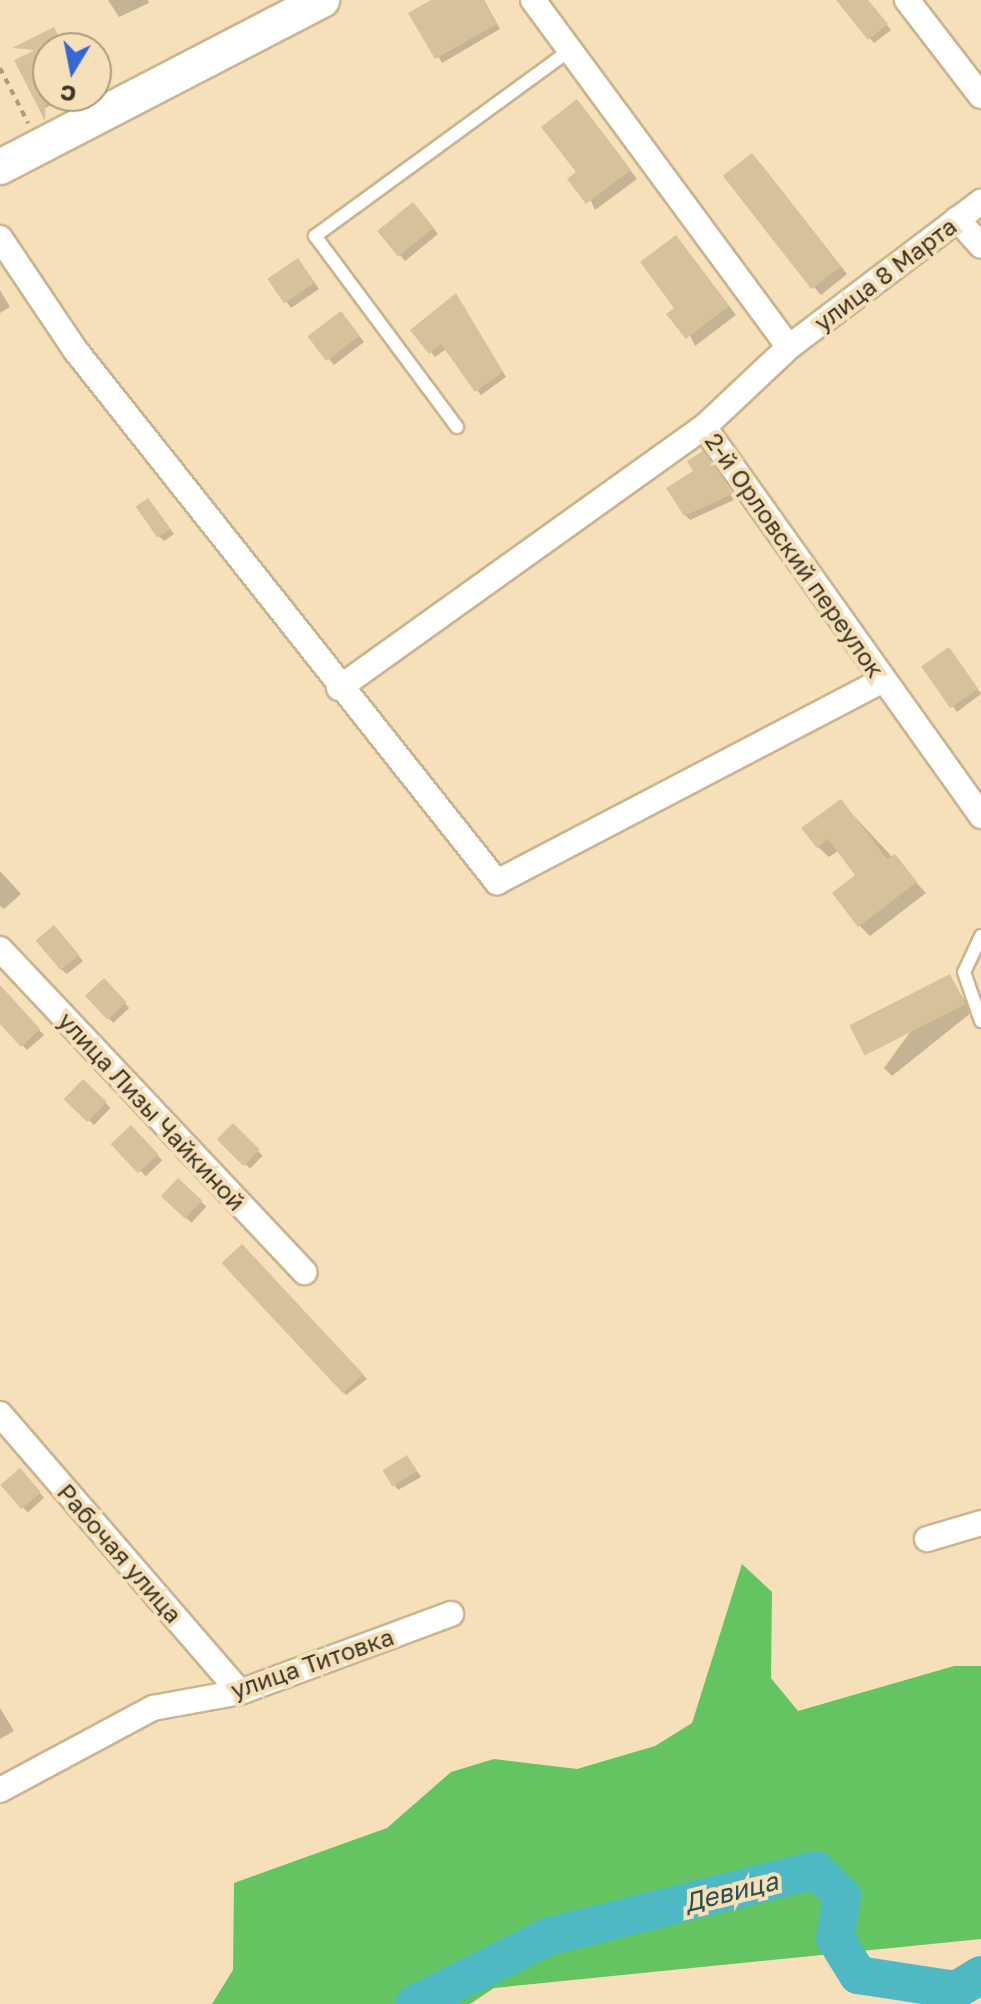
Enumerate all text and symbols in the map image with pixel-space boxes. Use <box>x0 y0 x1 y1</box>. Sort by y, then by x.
north arrow <box>32 32 112 112</box>
text: С <box>58 80 78 109</box>
street label: улица 8 Марта <box>808 211 962 337</box>
street label: 2-й Орловский переулок <box>700 427 890 683</box>
street label: улица Лизы Чайкиной <box>53 1006 251 1216</box>
street label: Рабочая улица <box>52 1478 188 1628</box>
street label: улица Титовка <box>227 1622 397 1704</box>
water label: Девица <box>681 1865 781 1919</box>

